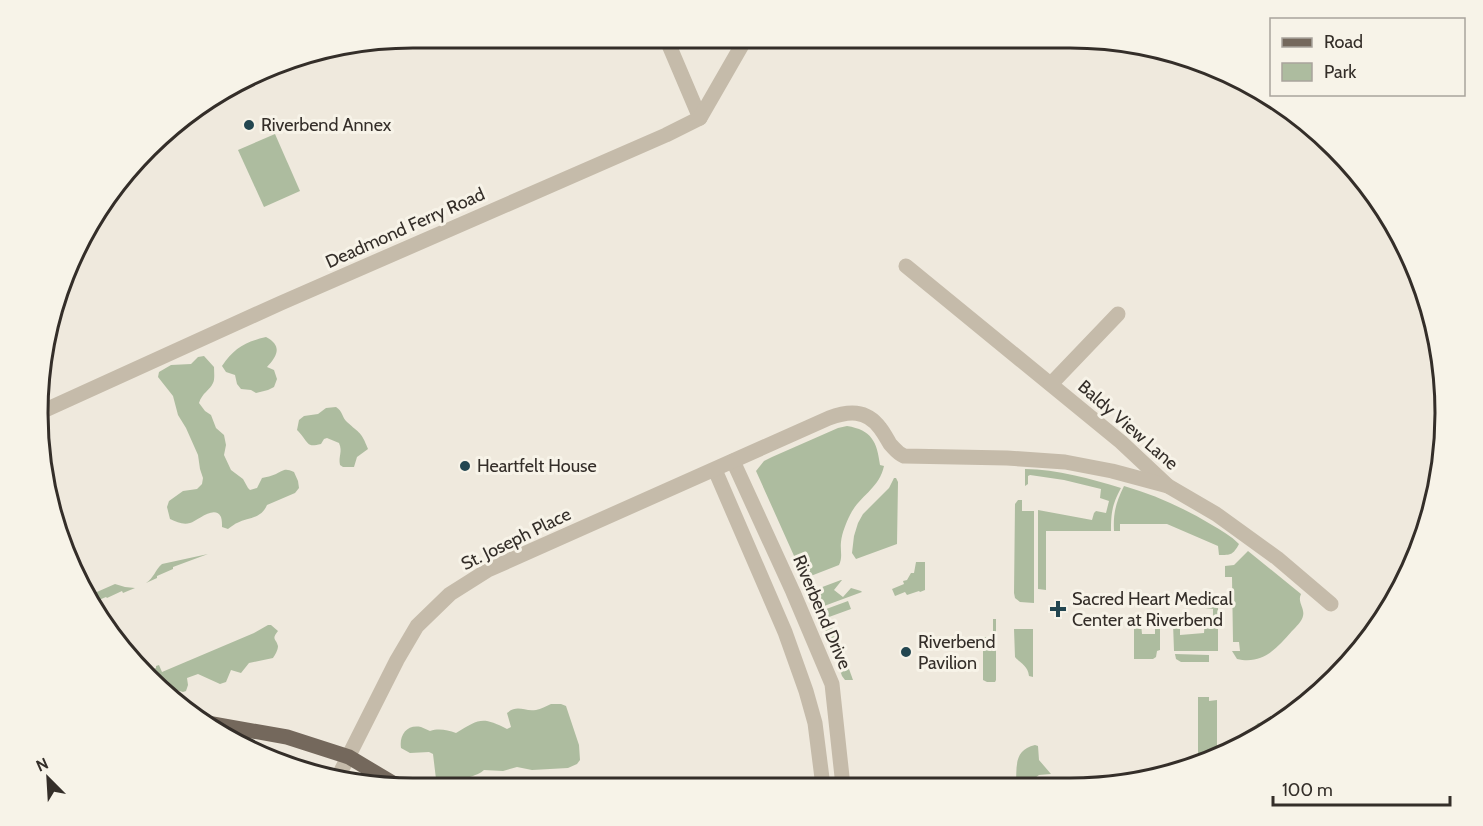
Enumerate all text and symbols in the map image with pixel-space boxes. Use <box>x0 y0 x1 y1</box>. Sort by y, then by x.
legend <box>1270 18 1465 96</box>
text: Road <box>1324 31 1363 53</box>
text: Park <box>1324 61 1357 83</box>
place label: Riverbend Annex <box>261 114 392 136</box>
marker: Riverbend Annex <box>242 118 256 132</box>
street label: Deadmond Ferry Road <box>322 183 488 273</box>
street label: Baldy View Lane <box>1073 376 1183 474</box>
place label: Heartfelt House <box>477 455 597 477</box>
marker: Heartfelt House <box>458 459 472 473</box>
street label: St. Joseph Place <box>458 503 574 575</box>
street label: Riverbend Drive <box>788 552 856 672</box>
place label: Sacred Heart Medical Center at Riverbend <box>1072 588 1233 631</box>
marker: Sacred Heart Medical Center at Riverbend <box>1049 600 1067 618</box>
place label: Riverbend Pavilion <box>918 631 995 674</box>
marker: Riverbend Pavilion <box>899 645 913 659</box>
north arrow <box>18 748 78 808</box>
text: N <box>33 754 51 776</box>
scale bar <box>1273 769 1450 807</box>
text: 100 m <box>1282 779 1333 801</box>

